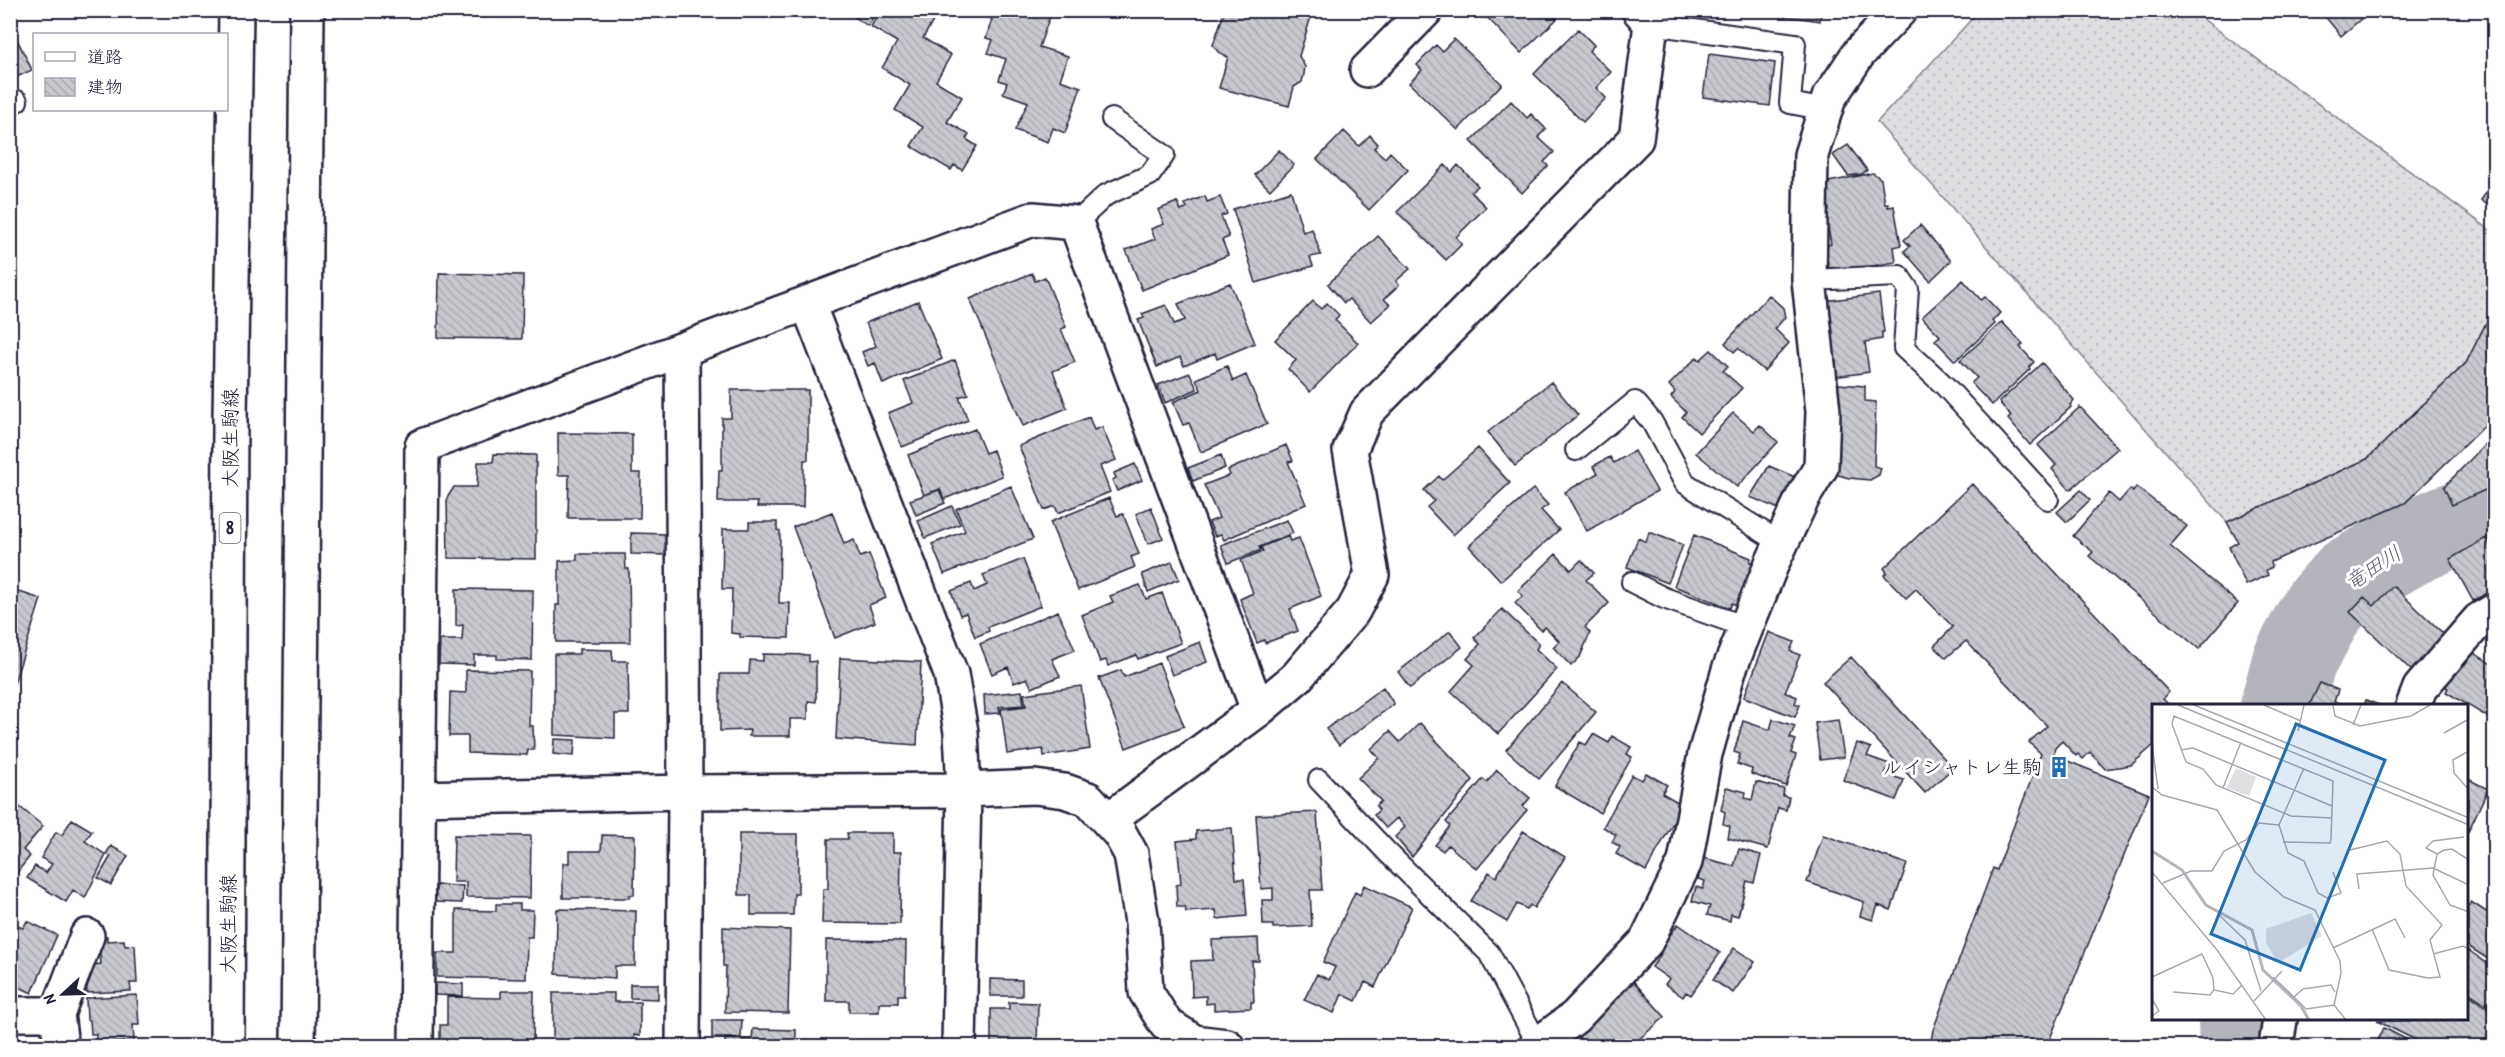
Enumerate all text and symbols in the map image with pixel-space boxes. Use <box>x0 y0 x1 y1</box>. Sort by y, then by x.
legend <box>33 33 228 111</box>
text: 道路 <box>87 44 123 69</box>
text: 建物 <box>87 74 123 99</box>
street label: 大阪生駒線 <box>216 388 243 488</box>
road number: 8 <box>220 513 240 543</box>
water label: 竜田川 <box>2338 538 2407 597</box>
inset map <box>2152 704 2469 1021</box>
place label: ルイシャトレ生駒 <box>1882 753 2042 780</box>
building icon: ルイシャトレ生駒 <box>2047 755 2071 779</box>
street label: 大阪生駒線 <box>214 874 241 974</box>
north arrow <box>33 964 93 1024</box>
text: N <box>37 991 61 1008</box>

